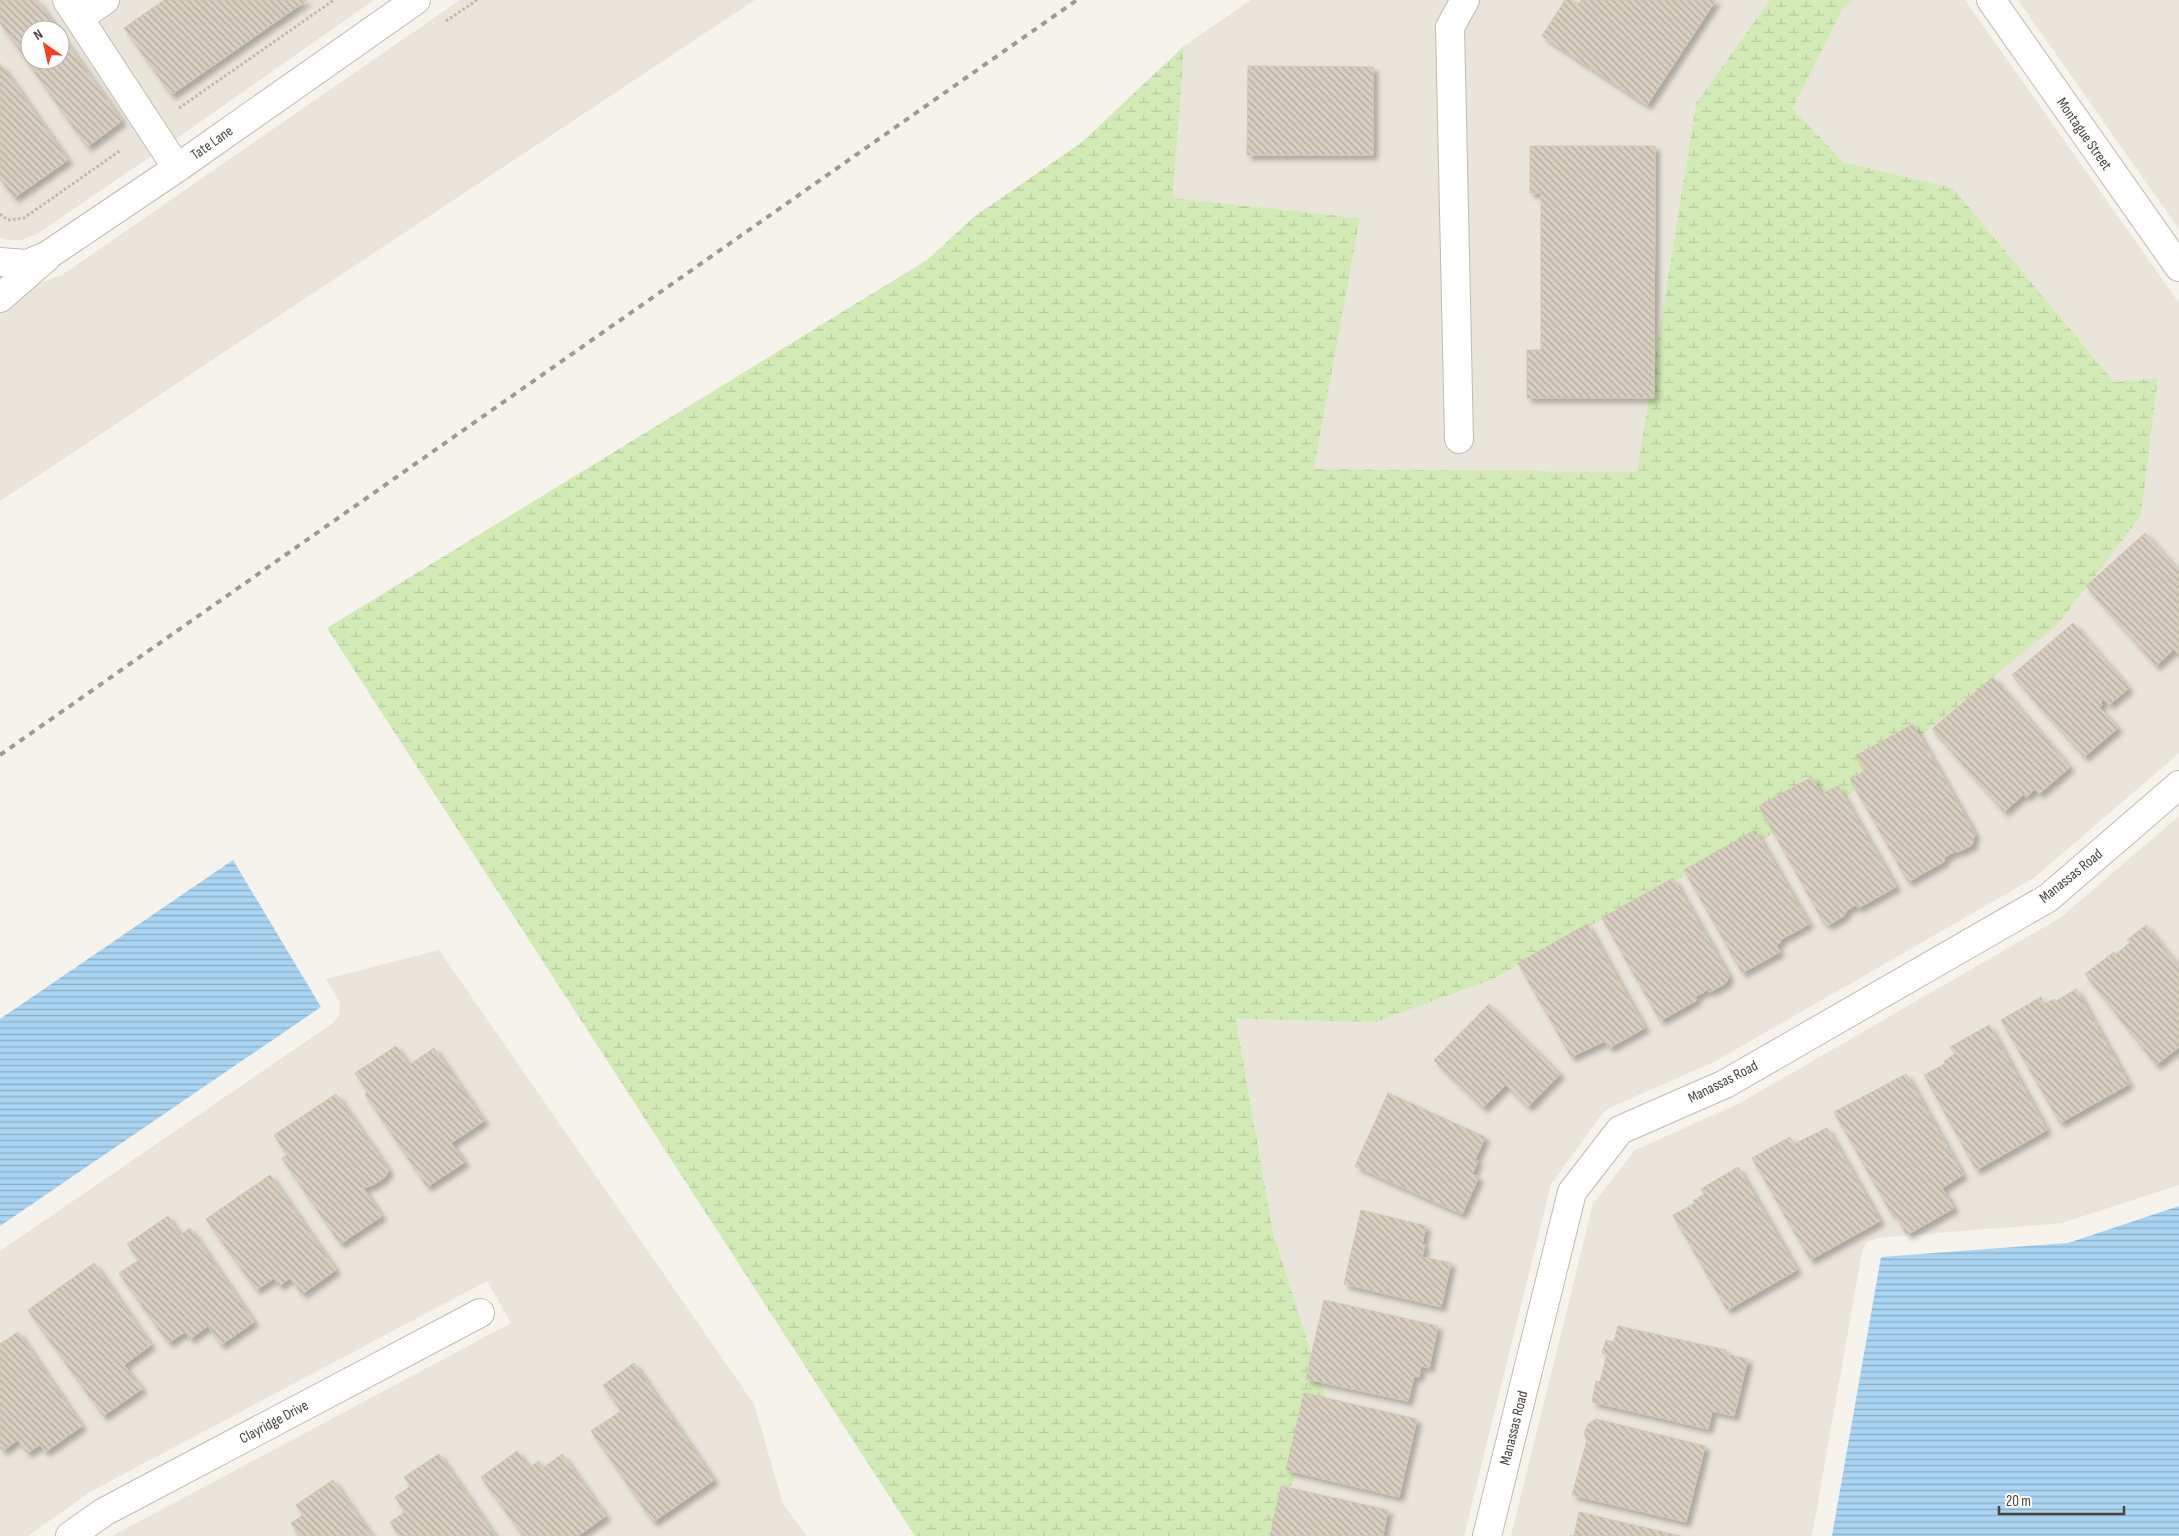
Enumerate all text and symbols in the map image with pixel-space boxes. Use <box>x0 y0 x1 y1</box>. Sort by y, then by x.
north arrow <box>20 20 70 70</box>
text: N <box>30 25 46 44</box>
street label: Montague Street <box>2052 94 2116 174</box>
street label: Tate Lane <box>187 122 237 164</box>
street label: Manassas Road <box>2036 845 2106 907</box>
street label: Manassas Road <box>1685 1056 1761 1108</box>
street label: Manassas Road <box>1496 1389 1532 1467</box>
street label: Clayridge Drive <box>236 1396 312 1448</box>
scale bar <box>1999 1484 2124 1516</box>
text: 20 m <box>2006 1492 2031 1511</box>

